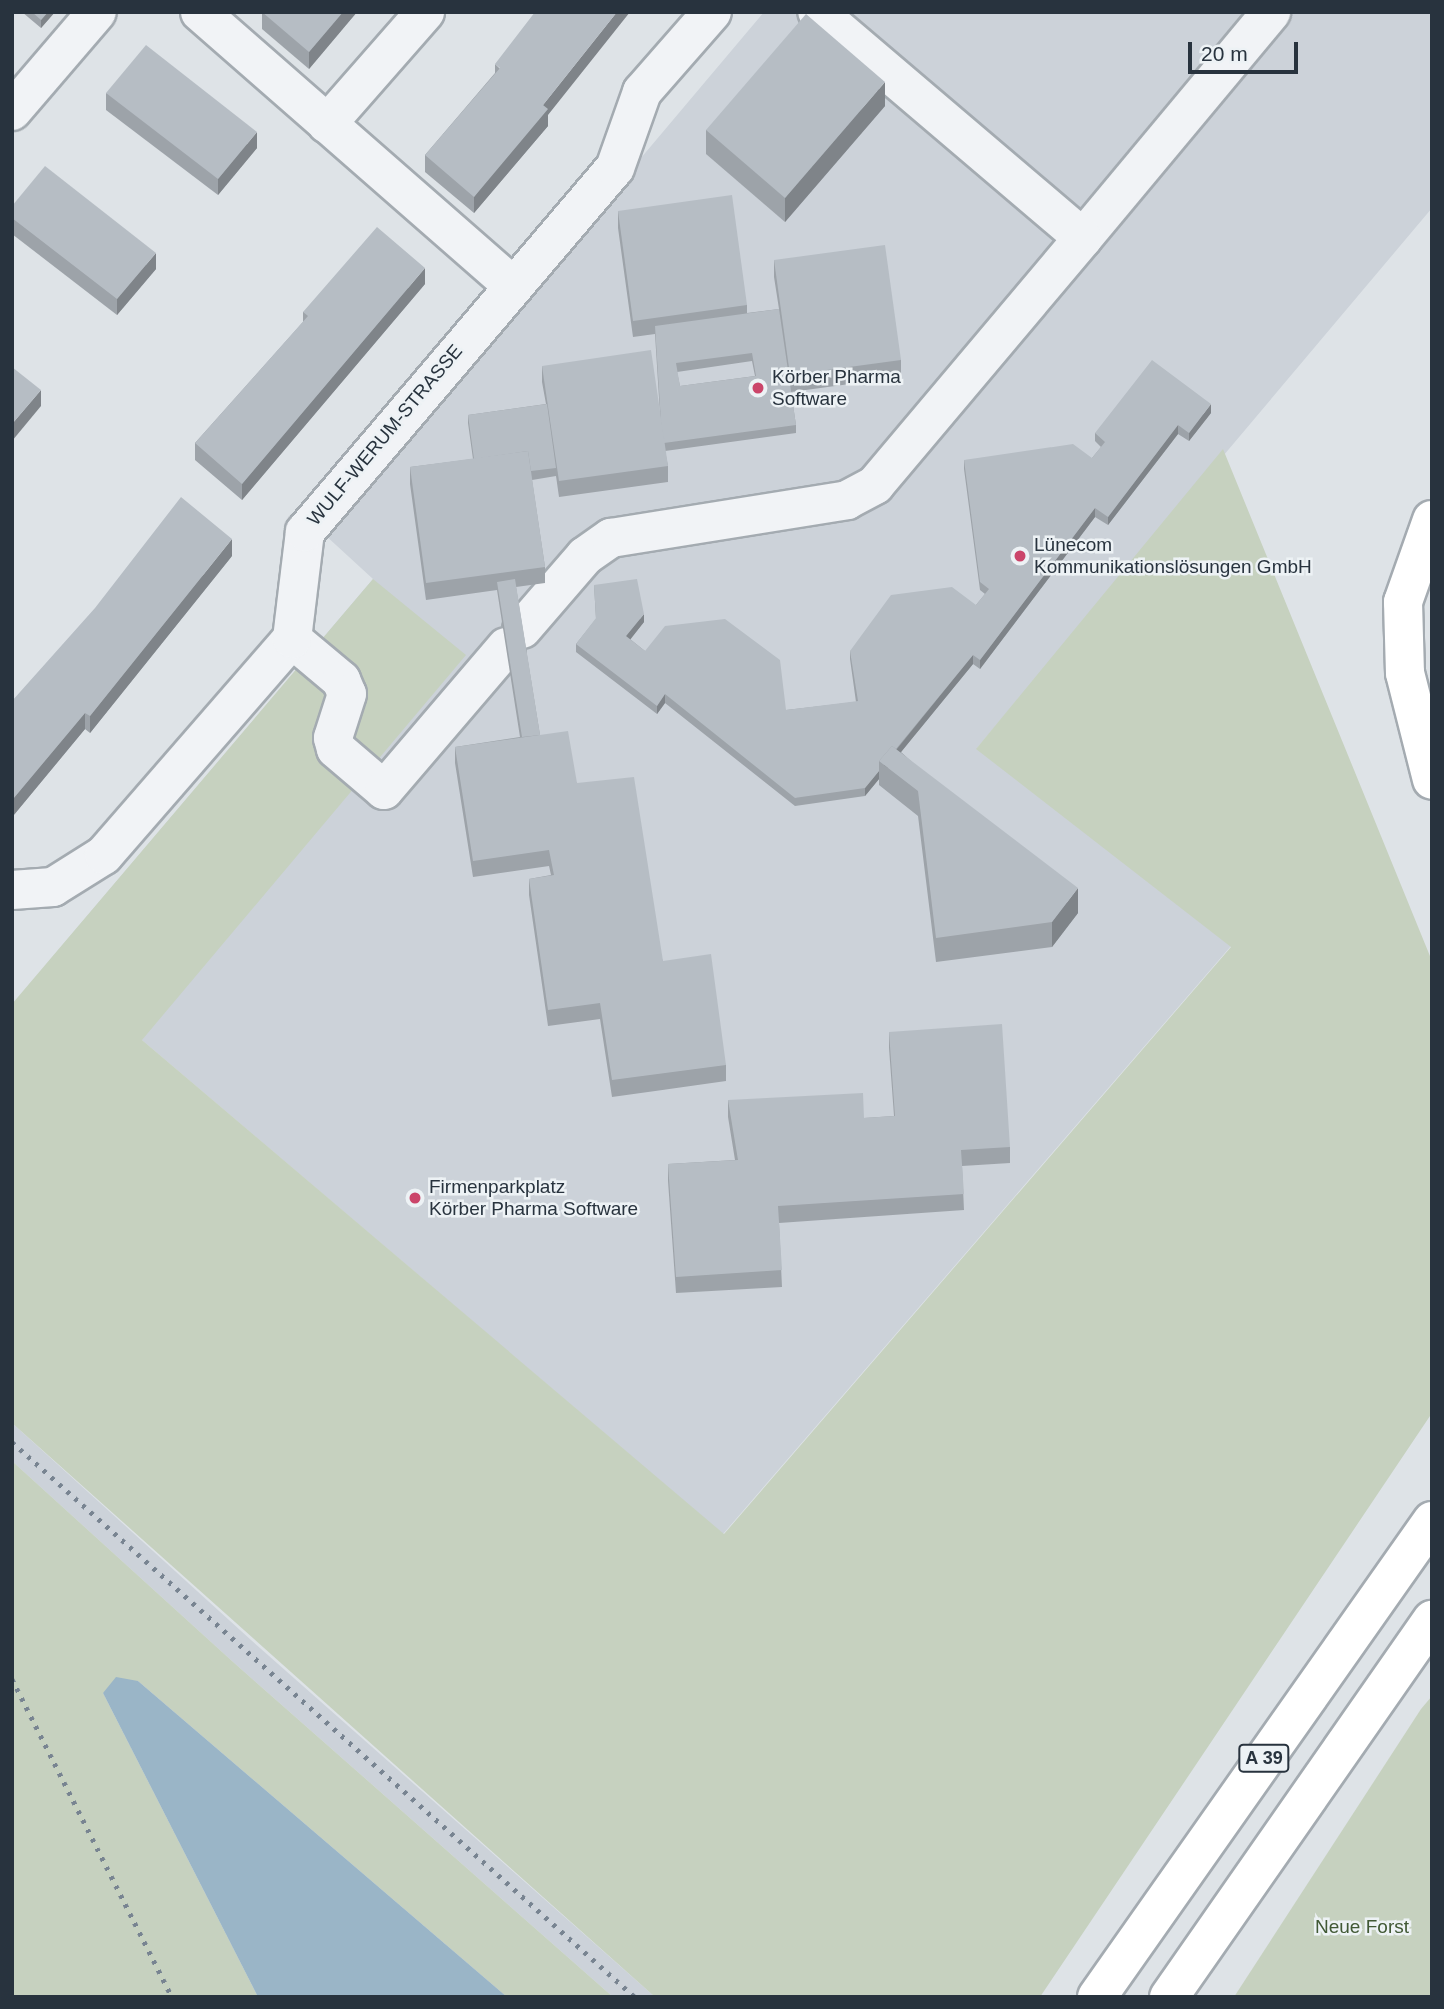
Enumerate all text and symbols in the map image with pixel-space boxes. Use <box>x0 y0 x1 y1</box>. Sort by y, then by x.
scale bar <box>1192 28 1302 72</box>
text: 20 m <box>1201 42 1248 65</box>
street label: WULF-WERUM-STRASSE <box>303 340 467 530</box>
place label: Körber Pharma Software <box>772 366 901 410</box>
marker: Körber Pharma Software <box>750 380 766 396</box>
place label: Lünecom Kommunikationslösungen GmbH <box>1034 534 1312 578</box>
marker: Lünecom Kommunikationslösungen GmbH <box>1012 548 1028 564</box>
place label: Firmenparkplatz Körber Pharma Software <box>429 1176 638 1220</box>
marker: Firmenparkplatz Körber Pharma Software <box>407 1190 423 1206</box>
road number: A 39 <box>1238 1744 1290 1772</box>
park label: Neue Forst <box>1315 1916 1409 1938</box>

